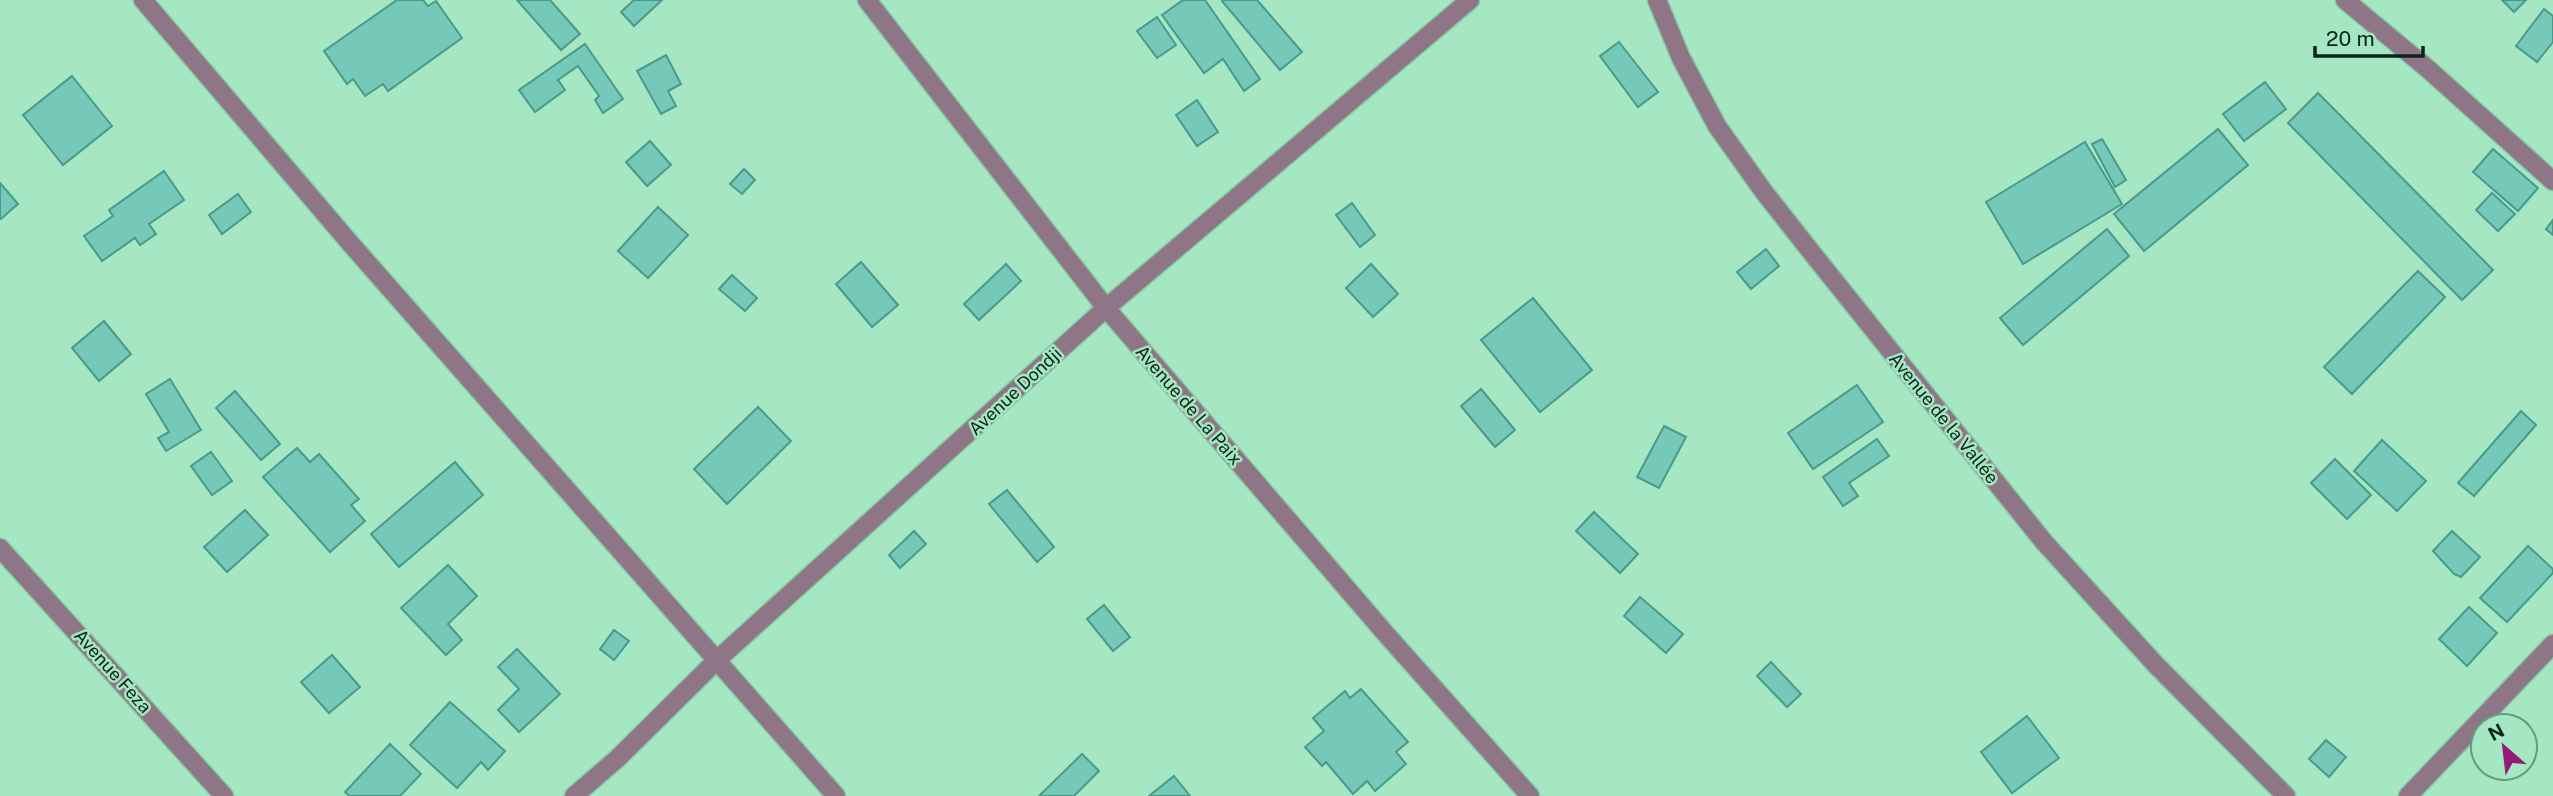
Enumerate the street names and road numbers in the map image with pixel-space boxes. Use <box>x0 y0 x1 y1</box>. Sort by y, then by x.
street label: Avenue de La Paix <box>1131 341 1247 469</box>
street label: Avenue Dondji <box>964 343 1066 439</box>
street label: Avenue de la Vallée <box>1885 348 2003 488</box>
street label: Avenue Feza <box>70 625 156 717</box>

